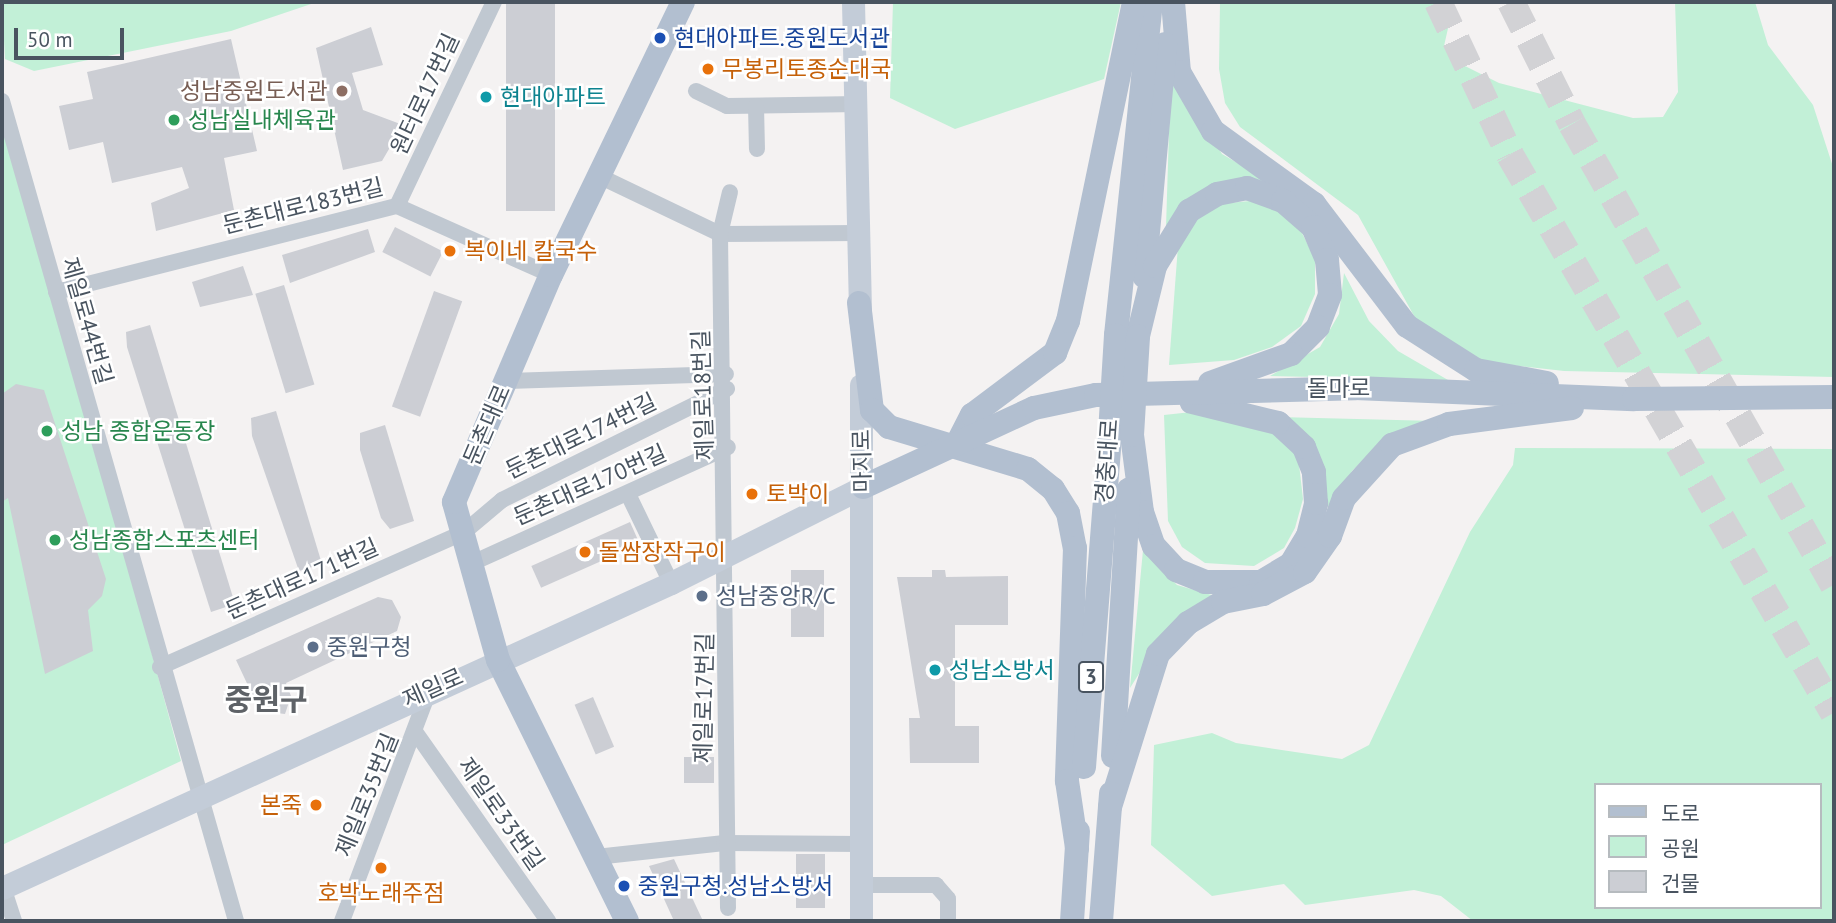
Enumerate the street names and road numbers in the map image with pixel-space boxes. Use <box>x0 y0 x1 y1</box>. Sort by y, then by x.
street label: 원터로17번길 <box>385 29 465 159</box>
street label: 둔촌대로183번길 <box>220 173 386 239</box>
street label: 제일로44번길 <box>56 254 118 388</box>
street label: 제일로18번길 <box>687 329 719 461</box>
street label: 돌마로 <box>1307 374 1371 402</box>
street label: 둔촌대로 <box>458 381 516 469</box>
street label: 둔촌대로174번길 <box>501 388 661 484</box>
street label: 경충대로 <box>1090 418 1124 504</box>
street label: 마지로 <box>848 429 876 493</box>
street label: 둔촌대로170번길 <box>509 439 671 531</box>
street label: 둔촌대로171번길 <box>221 533 383 625</box>
street label: 제일로17번길 <box>689 632 719 764</box>
road number: 3 <box>1077 660 1105 694</box>
street label: 제일로 <box>398 662 468 714</box>
street label: 제일로35번길 <box>330 729 404 861</box>
street label: 제일로33번길 <box>452 752 550 876</box>

